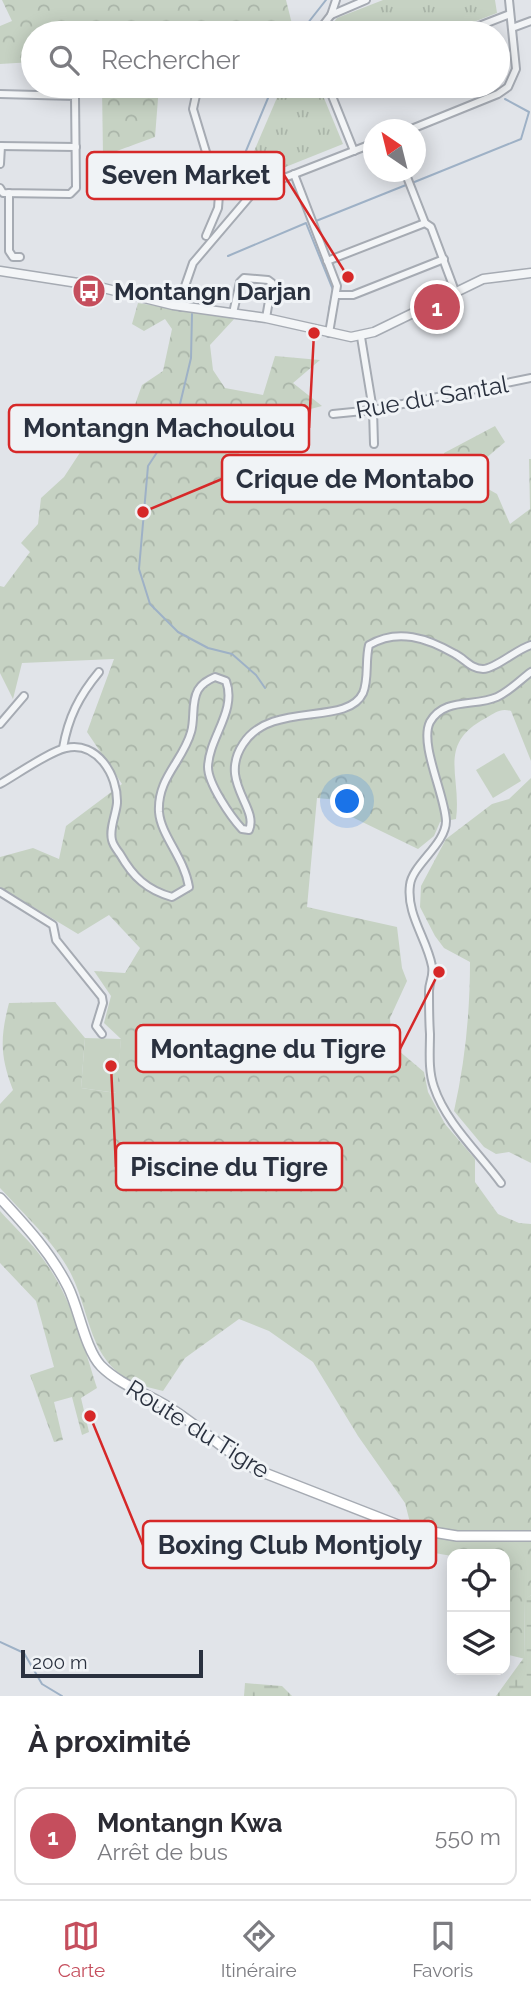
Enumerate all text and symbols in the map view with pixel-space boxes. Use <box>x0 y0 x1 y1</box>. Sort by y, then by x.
search box <box>21 21 510 98</box>
icon: search <box>45 41 83 79</box>
text: Rechercher <box>101 45 240 75</box>
north arrow <box>363 119 426 182</box>
callout: Seven Market <box>87 152 284 199</box>
text: Seven Market <box>101 160 271 190</box>
bus stop icon: Montangn Darjan <box>70 272 108 310</box>
place label: Montangn Darjan <box>114 277 311 306</box>
pin: 1 <box>414 281 460 333</box>
street label: Rue du Santal <box>353 369 511 425</box>
callout: Montangn Machoulou <box>9 405 309 452</box>
text: Montangn Machoulou <box>23 413 295 443</box>
callout: Crique de Montabo <box>222 455 488 502</box>
text: Crique de Montabo <box>236 464 474 494</box>
your location <box>330 784 364 818</box>
callout: Montagne du Tigre <box>136 1025 400 1072</box>
text: Montagne du Tigre <box>150 1034 386 1064</box>
callout: Piscine du Tigre <box>116 1143 342 1190</box>
text: Piscine du Tigre <box>130 1152 328 1182</box>
street label: Route du Tigre <box>121 1373 275 1485</box>
callout: Boxing Club Montjoly <box>143 1521 436 1568</box>
text: Boxing Club Montjoly <box>158 1530 422 1560</box>
map controls <box>447 1549 510 1675</box>
button: locate <box>447 1549 510 1612</box>
button: layers <box>447 1612 510 1675</box>
scale bar <box>21 1647 203 1679</box>
text: 200 m <box>32 1651 87 1673</box>
text: À proximité <box>28 1724 191 1759</box>
text: Montangn Kwa <box>97 1808 282 1838</box>
text: 1 <box>47 1823 59 1850</box>
text: 550 m <box>435 1823 501 1850</box>
text: Arrêt de bus <box>97 1838 228 1865</box>
tab: Carte <box>58 1917 105 1981</box>
tab: Itinéraire <box>221 1917 297 1981</box>
tab: Favoris <box>412 1917 473 1981</box>

